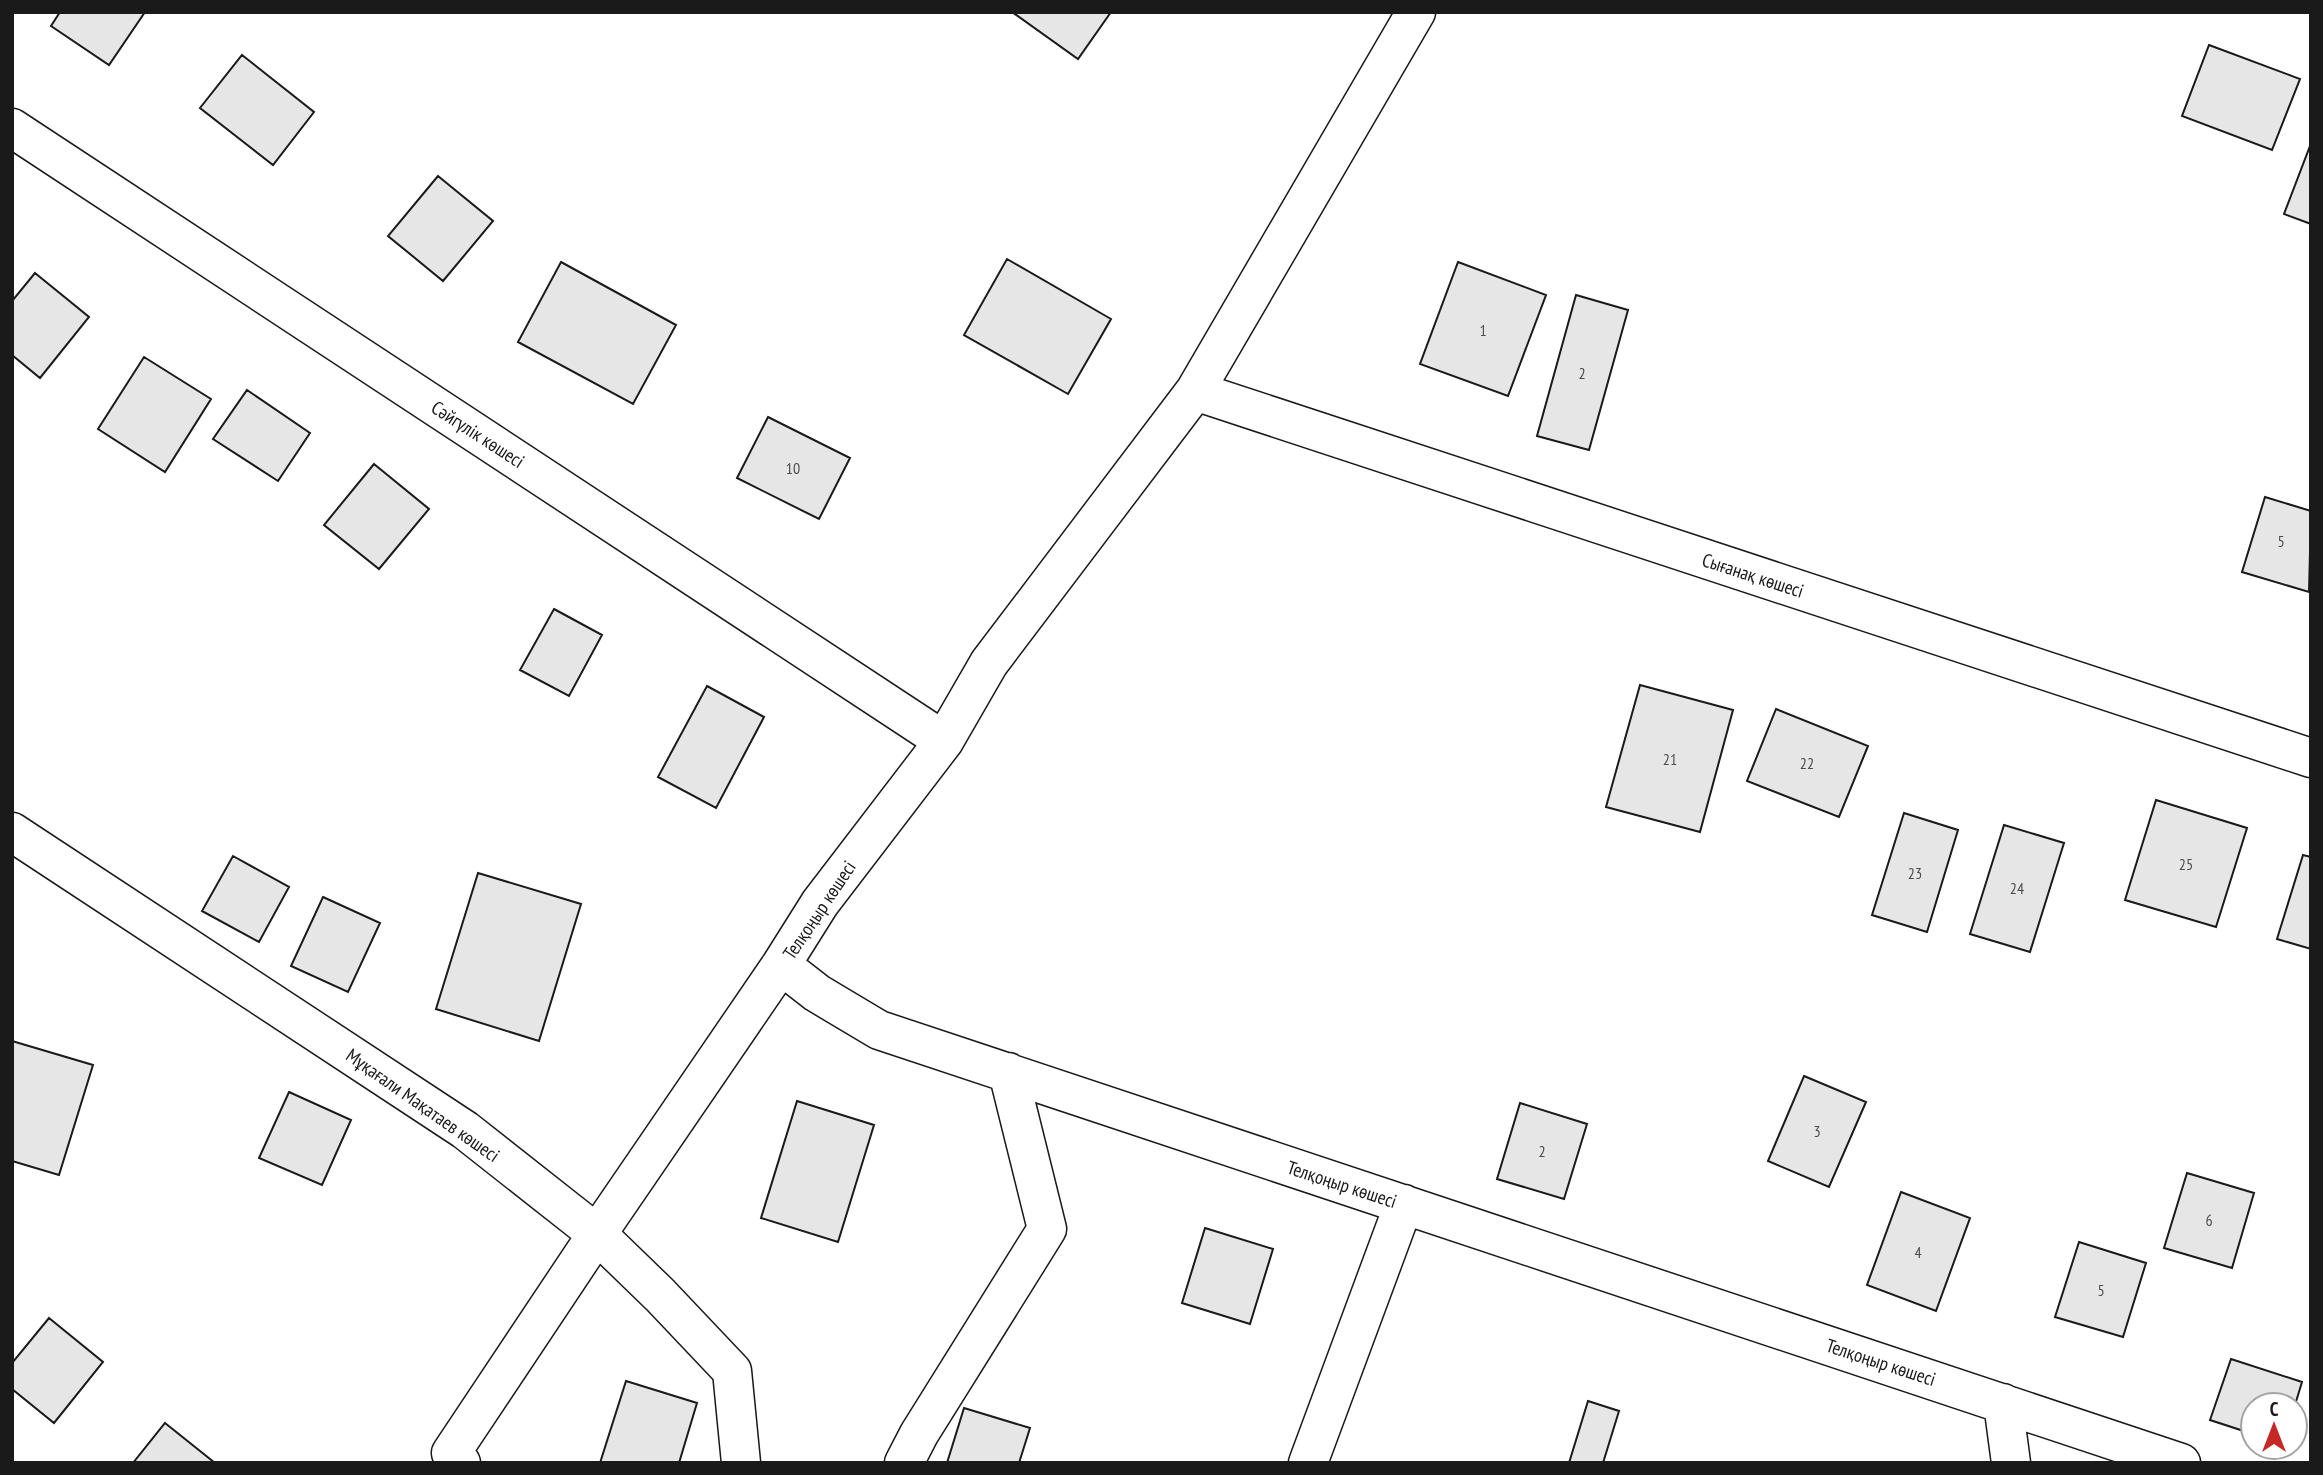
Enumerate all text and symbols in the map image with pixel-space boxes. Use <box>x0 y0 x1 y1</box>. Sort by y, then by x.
house number: 1 <box>1479 320 1487 340</box>
house number: 2 <box>1578 363 1586 383</box>
street label: Сәйгүлік көшесі <box>427 395 529 473</box>
house number: 10 <box>786 458 800 478</box>
house number: 5 <box>2277 531 2285 551</box>
street label: Сығанақ көшесі <box>1699 547 1807 603</box>
house number: 21 <box>1663 749 1677 769</box>
house number: 22 <box>1800 753 1814 773</box>
house number: 25 <box>2179 854 2193 874</box>
street label: Телқоңыр көшесі <box>777 856 861 964</box>
house number: 23 <box>1908 863 1922 883</box>
house number: 24 <box>2010 878 2024 898</box>
street label: Мұқағали Мақатаев көшесі <box>342 1043 504 1167</box>
house number: 3 <box>1813 1121 1821 1141</box>
house number: 2 <box>1538 1141 1546 1161</box>
street label: Телқоңыр көшесі <box>1284 1155 1400 1213</box>
house number: 6 <box>2205 1210 2213 1230</box>
house number: 4 <box>1914 1242 1922 1262</box>
house number: 5 <box>2097 1280 2105 1300</box>
street label: Телқоңыр көшесі <box>1823 1333 1939 1391</box>
north arrow <box>2239 1391 2309 1461</box>
text: С <box>2270 1397 2279 1421</box>

